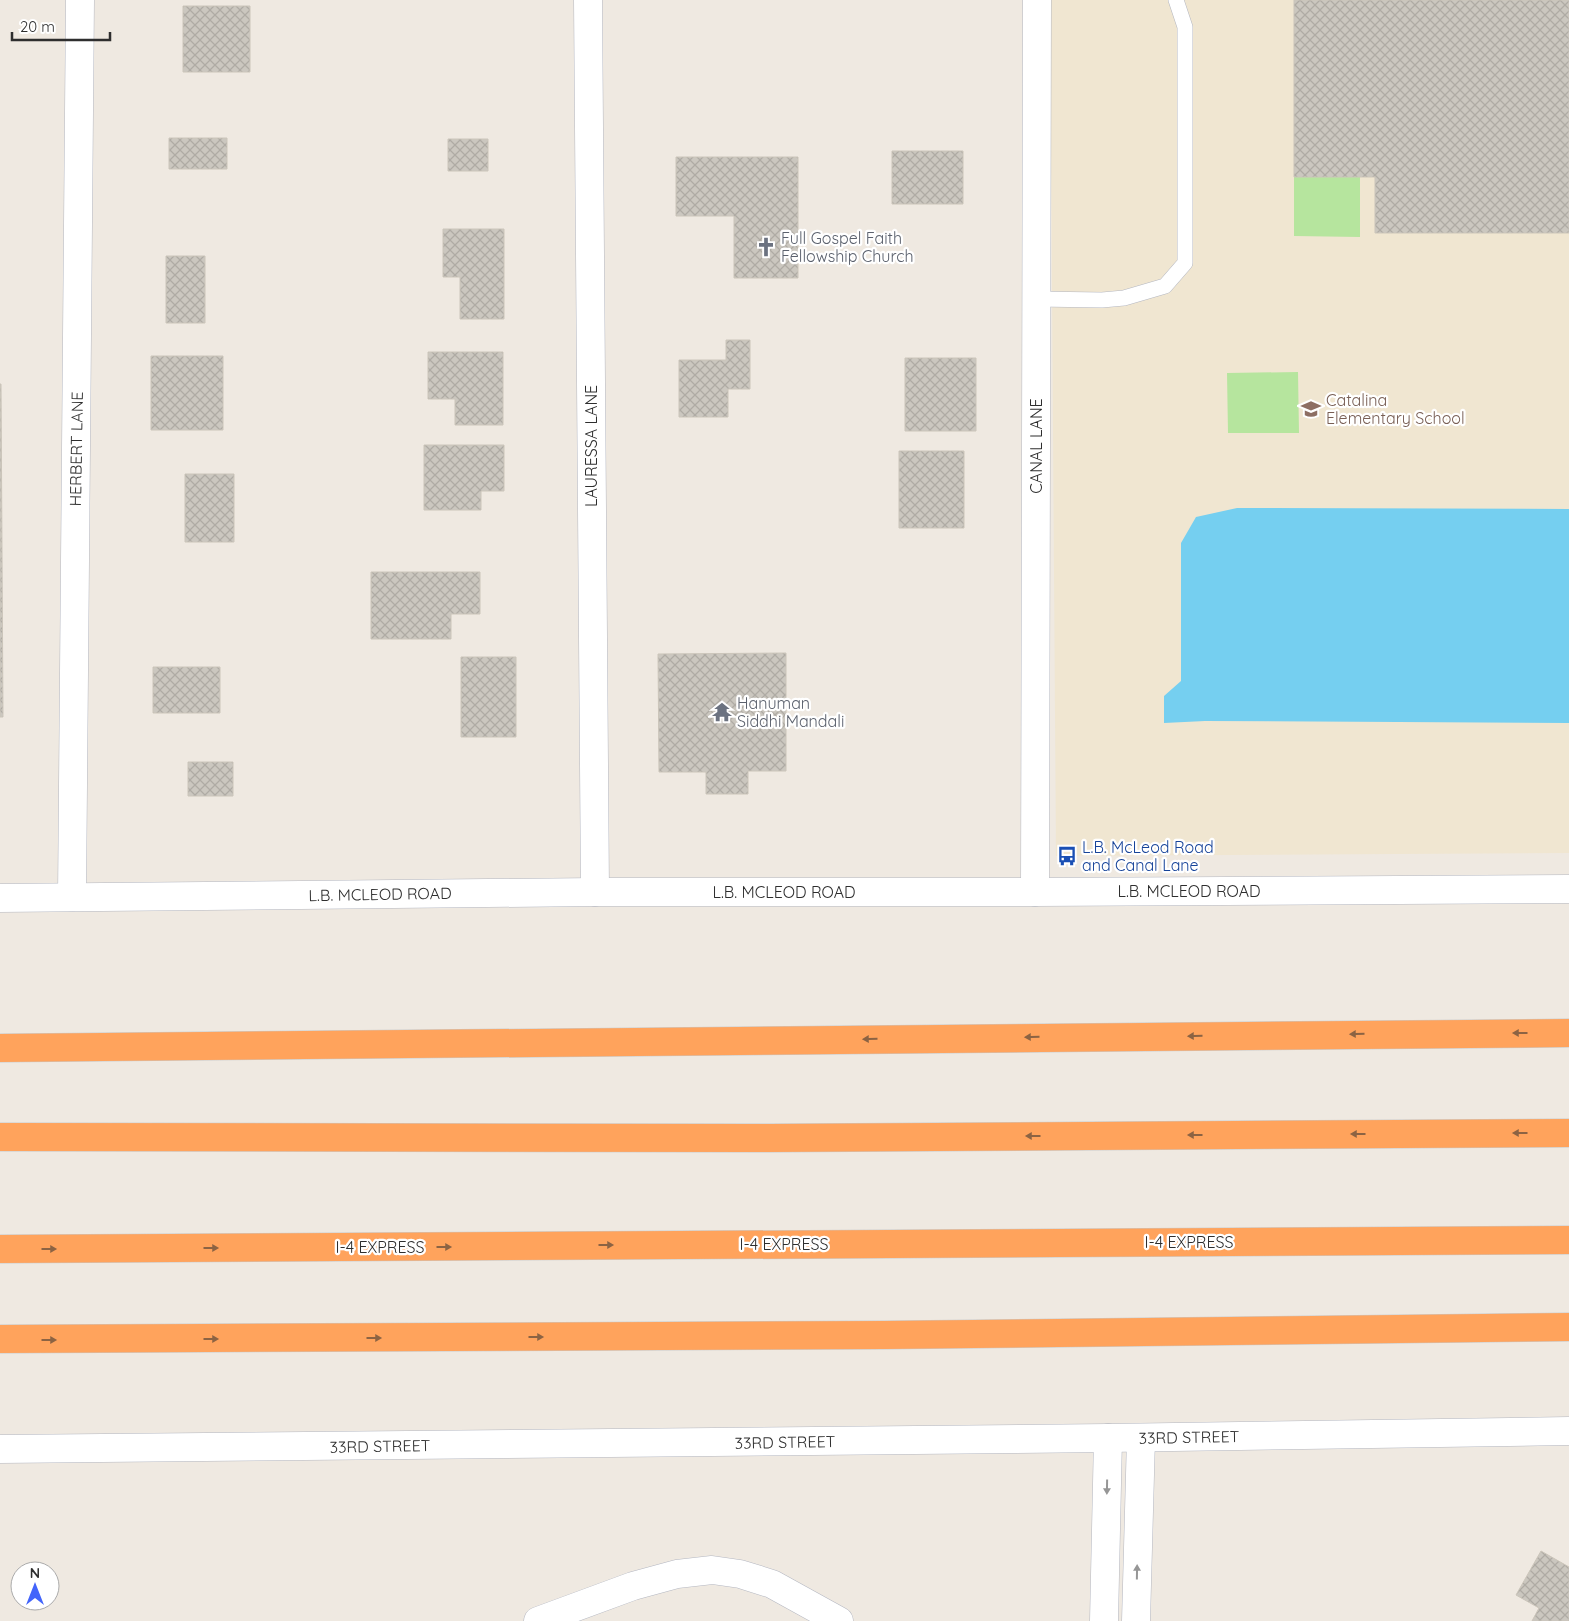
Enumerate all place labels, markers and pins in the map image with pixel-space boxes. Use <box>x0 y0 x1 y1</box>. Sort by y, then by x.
place label: Full Gospel Faith Fellowship Church <box>781 228 914 266</box>
church icon: Full Gospel Faith Fellowship Church <box>755 236 777 258</box>
place label: Catalina Elementary School <box>1326 390 1465 428</box>
school or university icon: Catalina Elementary School <box>1300 398 1322 420</box>
place label: Hanuman Siddhi Mandali <box>737 693 844 731</box>
temple icon: Hanuman Siddhi Mandali <box>711 701 733 723</box>
place label: L.B. McLeod Road and Canal Lane <box>1082 837 1214 875</box>
bus stop icon: L.B. McLeod Road and Canal Lane <box>1056 845 1078 867</box>

